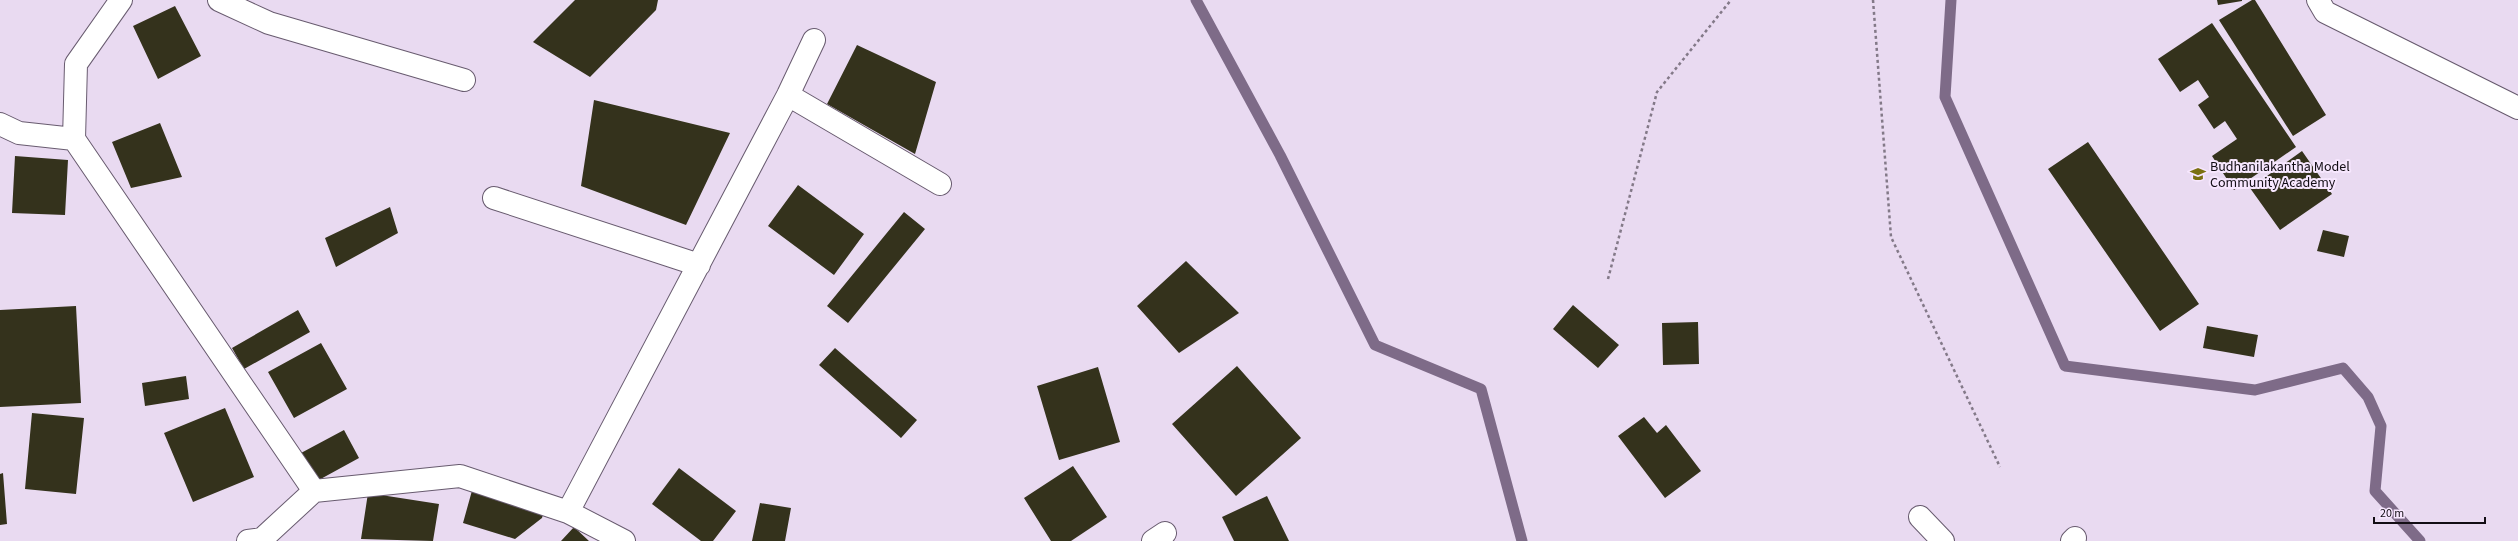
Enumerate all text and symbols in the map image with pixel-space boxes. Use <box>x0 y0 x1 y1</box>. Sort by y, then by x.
place label: Budhanilakantha Model Community Academy <box>2210 157 2350 193</box>
school or university icon: Budhanilakantha Model Community Academy <box>2189 165 2207 183</box>
scale bar <box>2374 499 2485 525</box>
text: 20 m <box>2380 505 2404 522</box>

